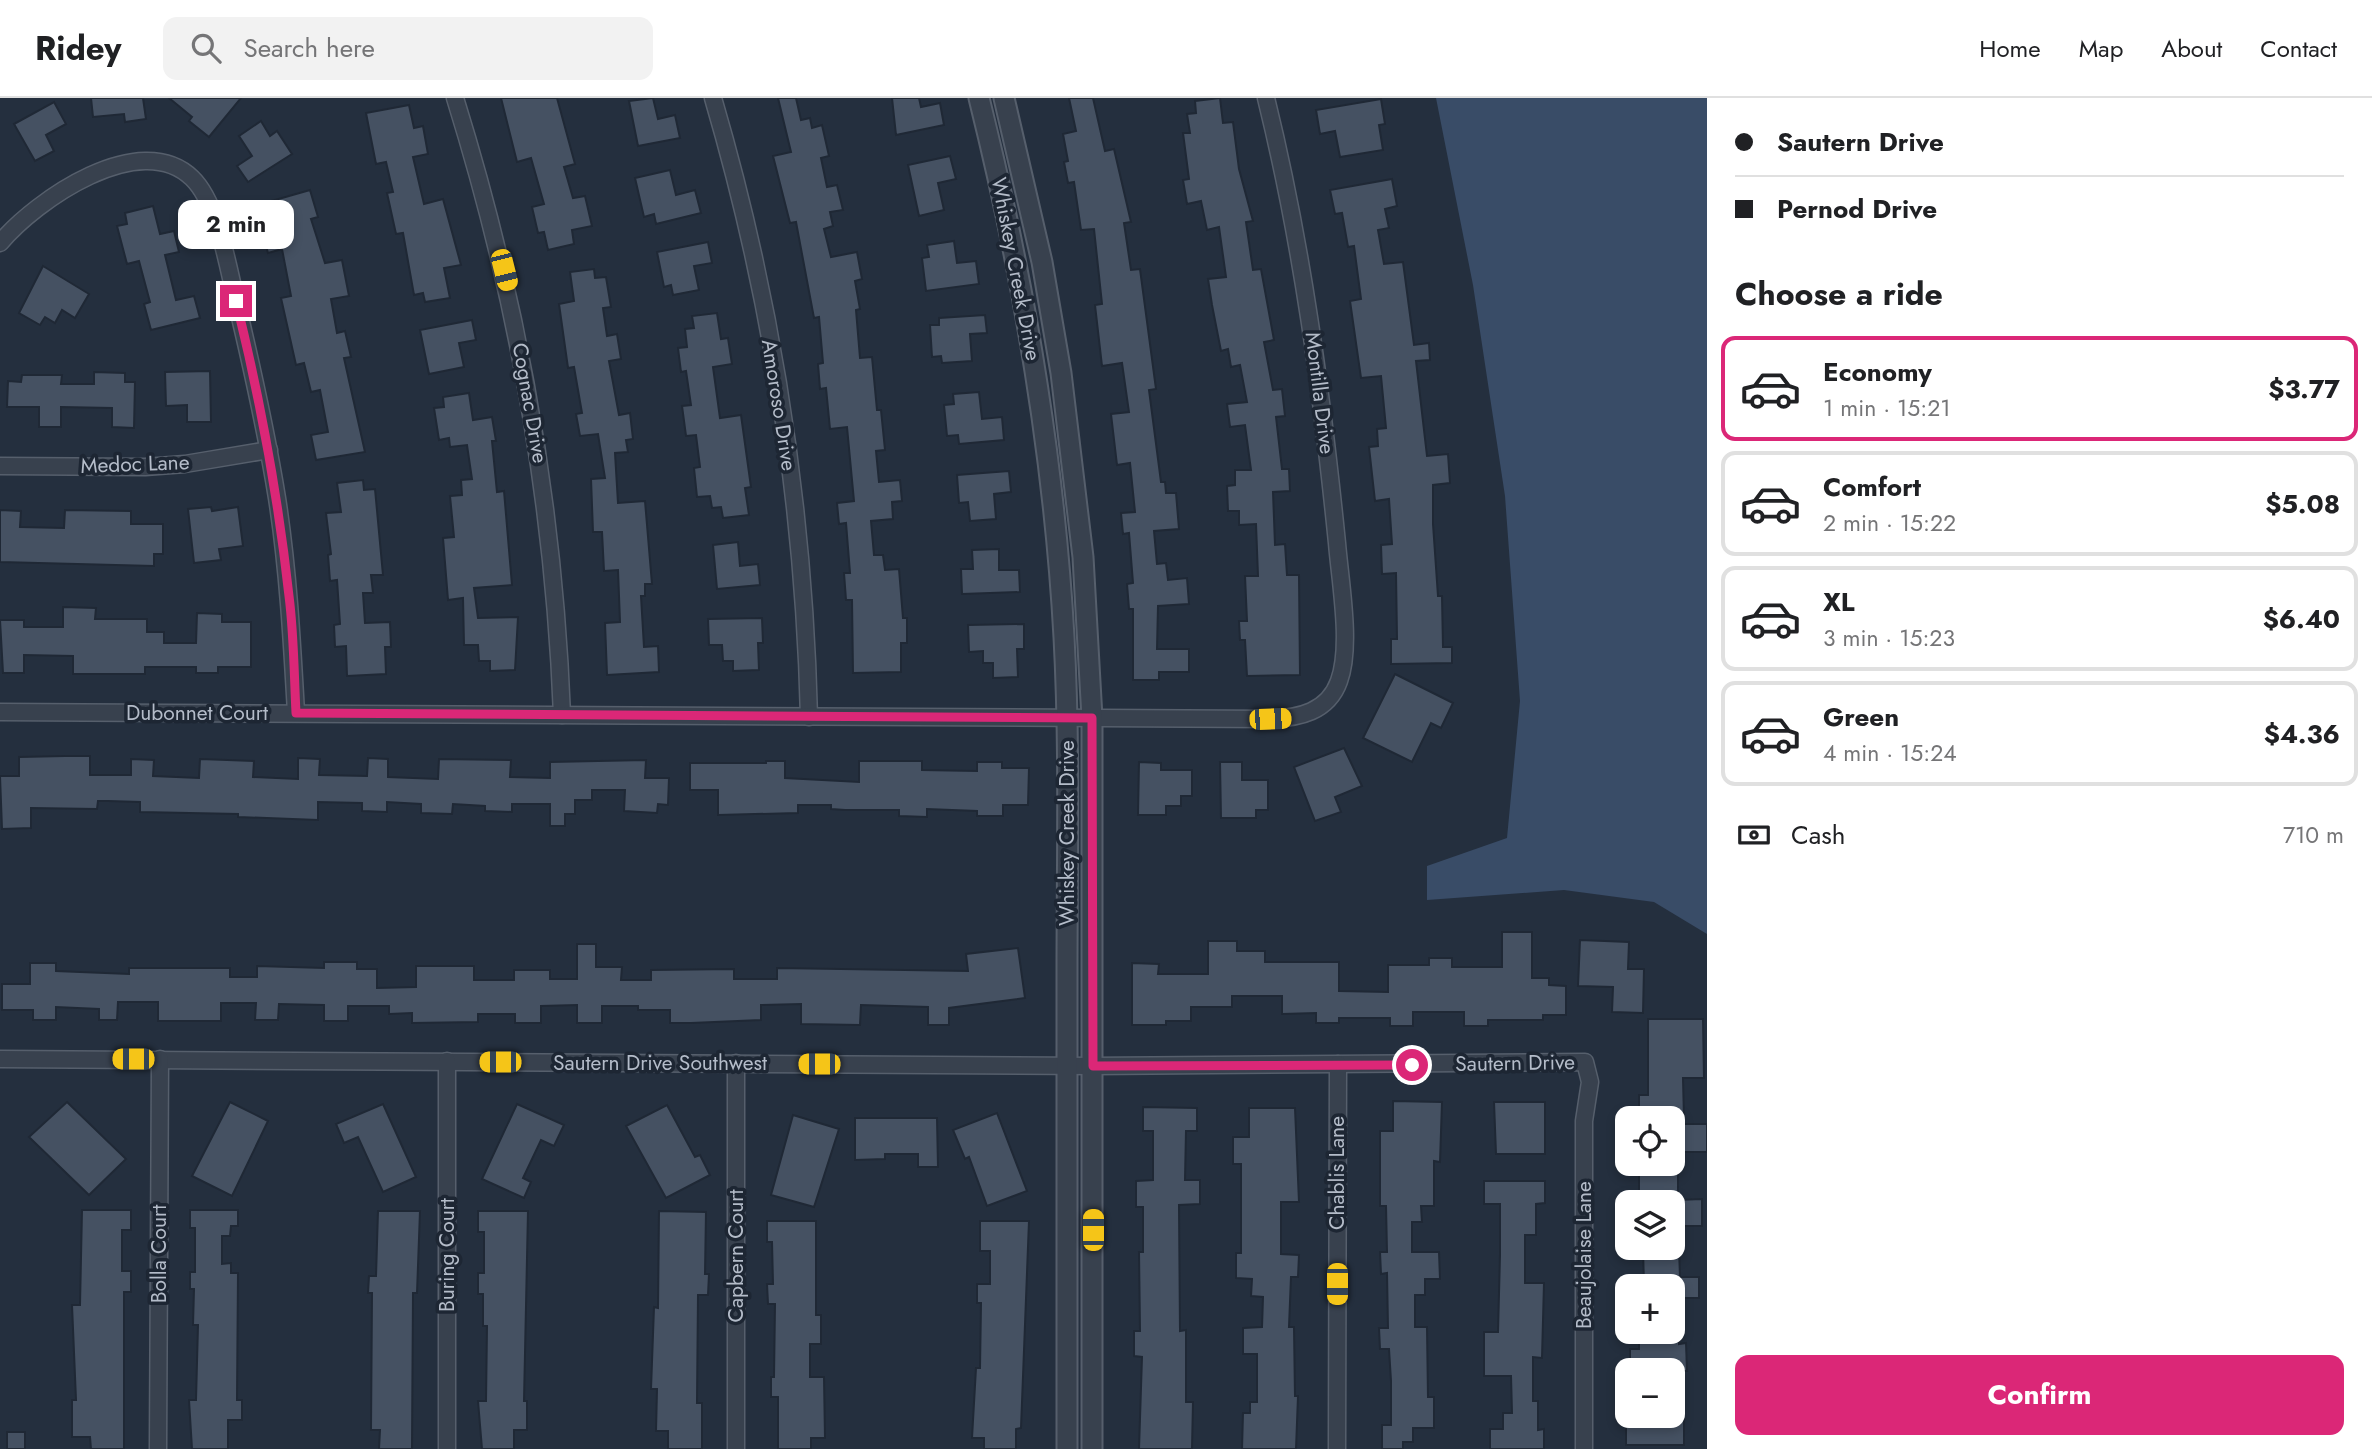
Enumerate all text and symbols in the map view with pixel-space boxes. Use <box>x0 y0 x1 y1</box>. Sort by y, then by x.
search box <box>163 17 653 80</box>
text: Ridey <box>35 25 121 72</box>
icon: search <box>187 29 225 67</box>
text: Search here <box>243 29 375 67</box>
text: Home <box>1979 31 2041 66</box>
text: Map <box>2079 31 2123 66</box>
text: About <box>2161 31 2222 66</box>
text: Contact <box>2260 31 2337 66</box>
text: Sautern Drive <box>1777 123 1944 161</box>
street label: Whiskey Creek Drive <box>984 175 1048 363</box>
text: Pernod Drive <box>1777 190 1937 228</box>
callout: 2 min <box>178 200 294 248</box>
text: 2 min <box>206 207 266 241</box>
car <box>489 247 520 293</box>
text: Choose a ride <box>1735 271 1943 317</box>
route end <box>220 285 252 317</box>
street label: Montilla Drive <box>1298 330 1342 456</box>
street label: Amoroso Drive <box>754 337 804 473</box>
street label: Cognac Drive <box>505 340 555 466</box>
text: Economy <box>1823 353 1932 391</box>
icon: car <box>1739 357 1802 420</box>
text: $3.77 <box>2268 370 2340 408</box>
text: 1 min · 15:21 <box>1823 391 1951 425</box>
street label: Medoc Lane <box>80 447 190 481</box>
text: Comfort <box>1823 468 1921 506</box>
icon: car <box>1739 472 1802 535</box>
text: $5.08 <box>2265 485 2340 523</box>
text: 2 min · 15:22 <box>1823 506 1956 540</box>
text: XL <box>1823 583 1855 621</box>
icon: car <box>1739 587 1802 650</box>
text: $6.40 <box>2263 600 2340 638</box>
text: 3 min · 15:23 <box>1823 621 1955 655</box>
street label: Dubonnet Court <box>126 698 268 728</box>
text: Green <box>1823 698 1899 736</box>
icon: car <box>1739 702 1802 765</box>
car <box>1249 708 1292 730</box>
text: $4.36 <box>2264 715 2340 753</box>
text: 4 min · 15:24 <box>1823 736 1957 770</box>
street label: Whiskey Creek Drive <box>1052 740 1082 926</box>
icon: cash <box>1735 816 1773 854</box>
text: Cash <box>1791 816 1845 854</box>
text: 710 m <box>2283 818 2344 852</box>
street label: Sautern Drive <box>1455 1047 1575 1079</box>
street label: Sautern Drive Southwest <box>553 1048 767 1078</box>
car <box>113 1049 155 1070</box>
route start <box>1396 1049 1428 1081</box>
car <box>480 1052 522 1073</box>
car <box>799 1054 841 1075</box>
map controls <box>1615 1106 1685 1428</box>
button: locate <box>1615 1106 1685 1176</box>
street label: Chablis Lane <box>1322 1116 1352 1230</box>
street label: Beaujolaise Lane <box>1569 1181 1599 1329</box>
street label: Capbern Court <box>721 1190 751 1322</box>
button: layers <box>1615 1190 1685 1260</box>
street label: Buring Court <box>432 1198 462 1312</box>
street label: Bolla Court <box>144 1205 174 1303</box>
car <box>1083 1209 1104 1251</box>
car <box>1327 1263 1348 1305</box>
button: + <box>1615 1274 1685 1344</box>
button: Confirm <box>1735 1355 2344 1435</box>
button: − <box>1615 1358 1685 1428</box>

